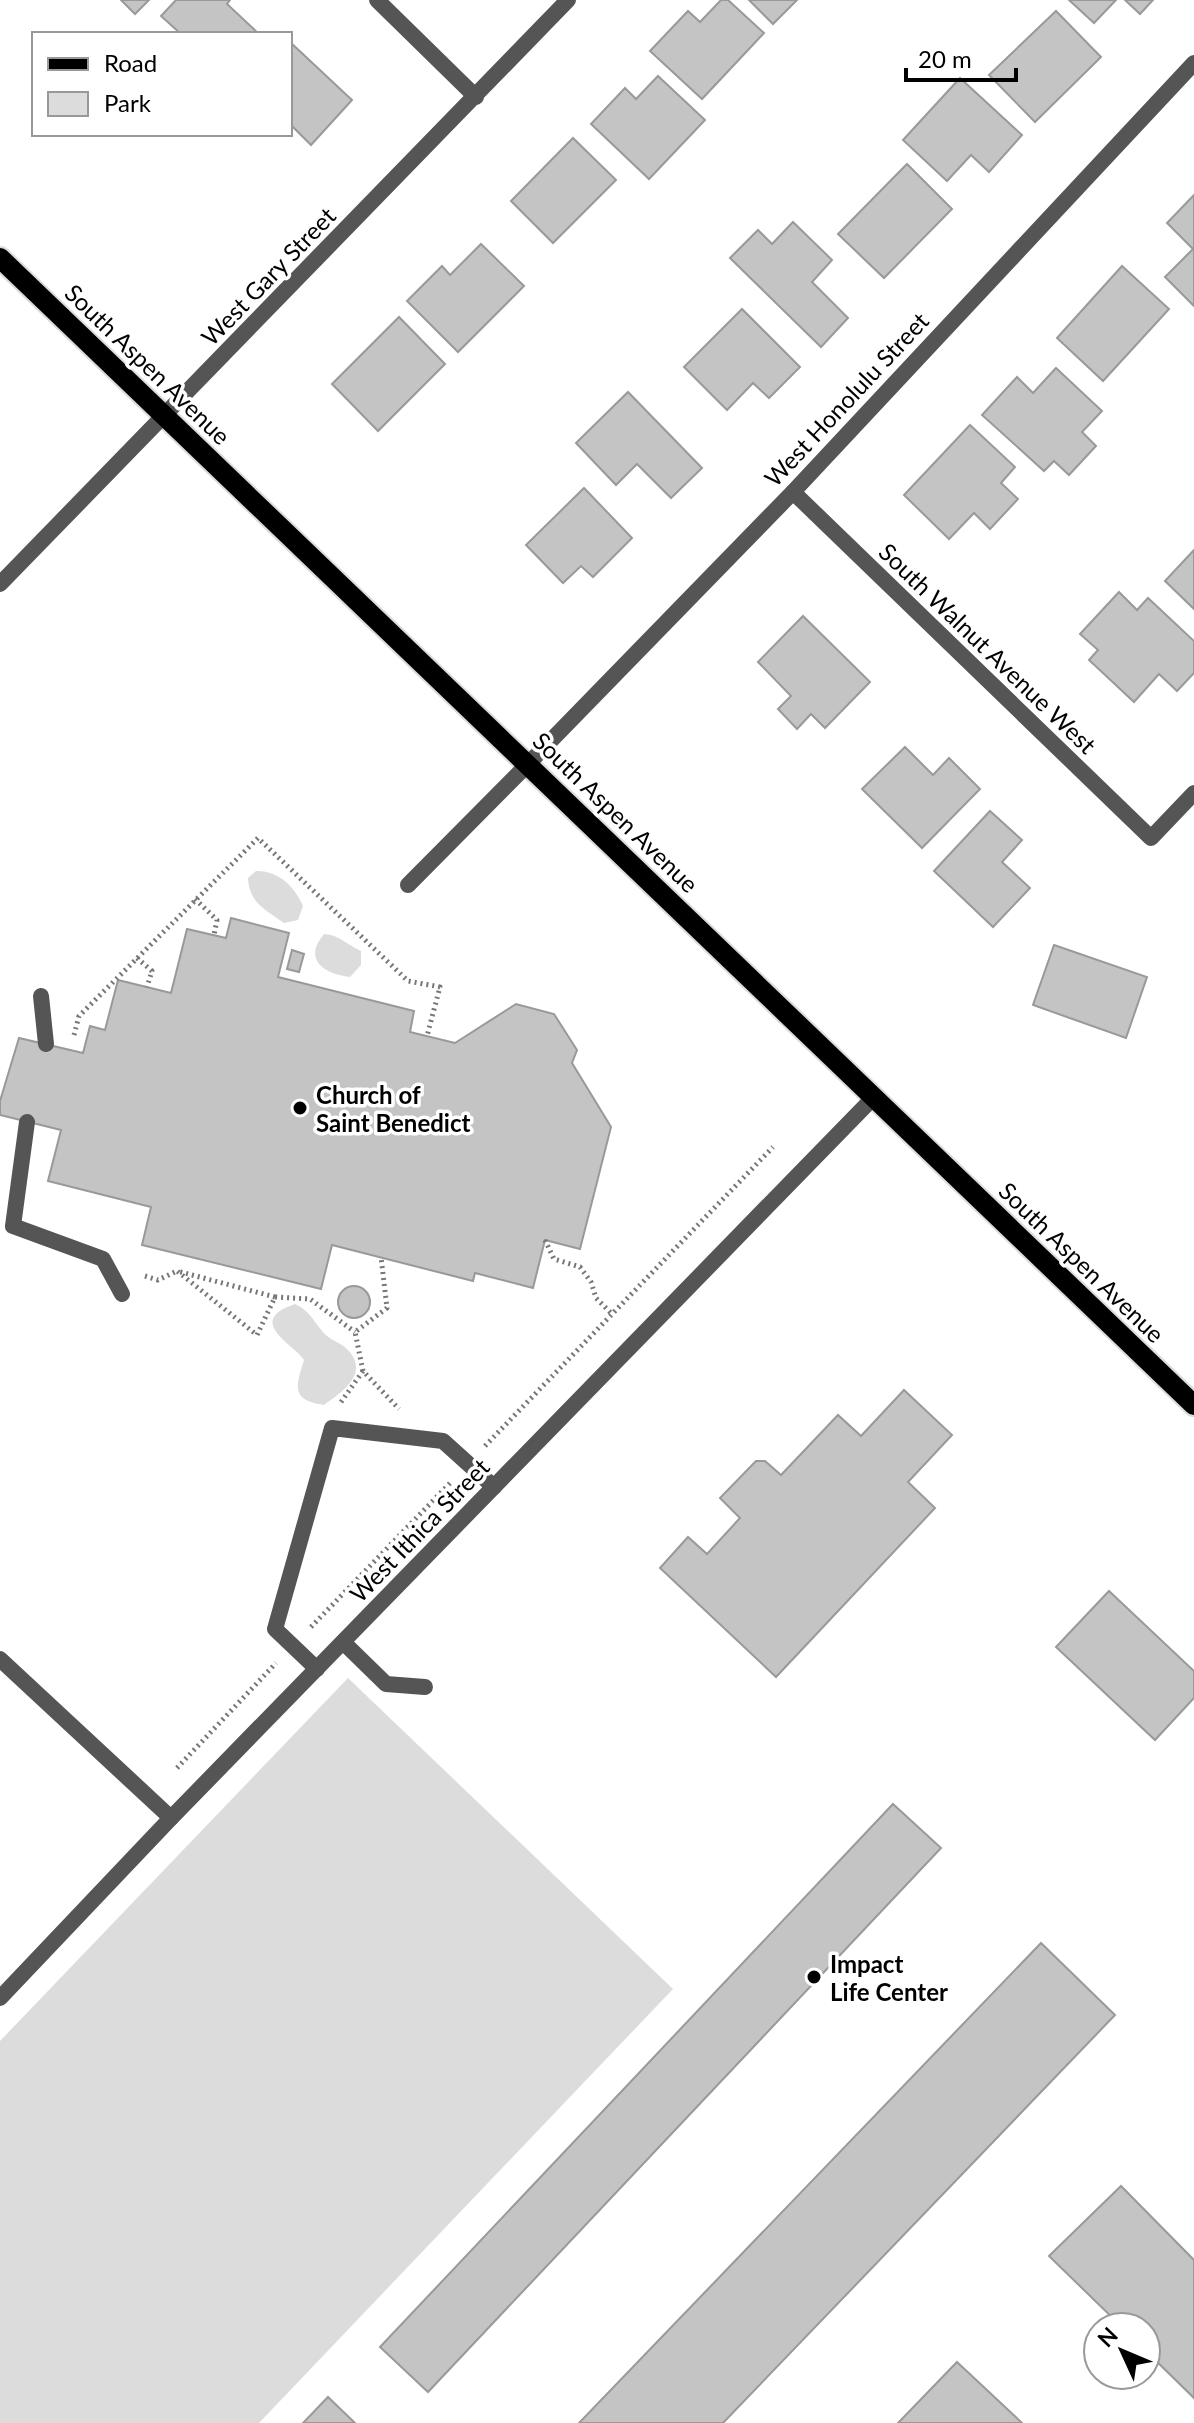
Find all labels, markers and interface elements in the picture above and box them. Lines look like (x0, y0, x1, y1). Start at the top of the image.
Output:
legend (32, 32, 292, 136)
scale bar (906, 32, 1016, 82)
text: 20 m (918, 44, 972, 73)
text: Road (104, 48, 157, 77)
text: Park (104, 88, 152, 117)
street label: West Gary Street (195, 201, 341, 351)
street label: South Aspen Avenue (59, 278, 237, 450)
street label: West Honolulu Street (758, 306, 934, 492)
street label: South Walnut Avenue West (874, 537, 1103, 759)
street label: South Aspen Avenue (527, 726, 705, 898)
place label: Church of Saint Benedict (316, 1080, 471, 1137)
marker: Church of Saint Benedict (291, 1099, 309, 1117)
street label: South Aspen Avenue (993, 1176, 1171, 1348)
street label: West Ithica Street (343, 1452, 495, 1608)
place label: Impact Life Center (830, 1949, 948, 2006)
marker: Impact Life Center (805, 1968, 823, 1986)
north arrow (1082, 2311, 1162, 2391)
text: N (1092, 2321, 1123, 2352)

